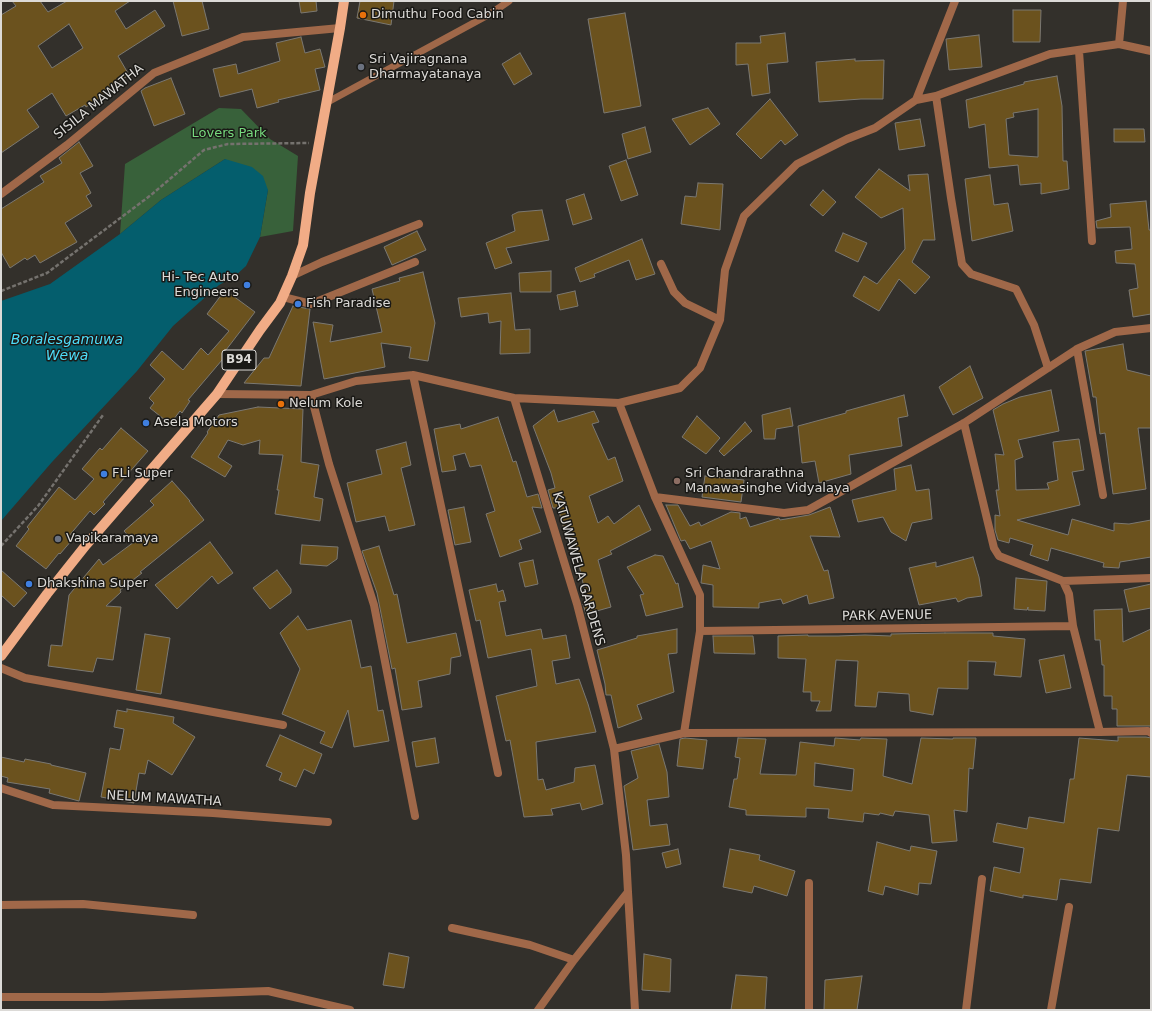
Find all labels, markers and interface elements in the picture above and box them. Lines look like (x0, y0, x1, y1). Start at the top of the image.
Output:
place label: Dimuthu Food Cabin (371, 7, 504, 23)
marker: Dimuthu Food Cabin (358, 10, 368, 20)
place label: Sri Vajiragnana Dharmayatanaya (369, 52, 482, 83)
street label: SISILA MAWATHA (51, 61, 147, 143)
marker: Sri Vajiragnana Dharmayatanaya (356, 62, 366, 72)
park label: Lovers Park (191, 126, 267, 142)
place label: Hi- Tec Auto Engineers (162, 270, 239, 301)
marker: Hi- Tec Auto Engineers (242, 280, 252, 290)
place label: Fish Paradise (306, 296, 390, 312)
marker: Fish Paradise (293, 299, 303, 309)
water label: Boralesgamuwa Wewa (11, 332, 123, 364)
road number: B94 (222, 350, 256, 370)
place label: Nelum Kole (289, 396, 363, 412)
marker: Nelum Kole (276, 399, 286, 409)
place label: Asela Motors (154, 415, 238, 431)
marker: Asela Motors (141, 418, 151, 428)
place label: FLi Super (112, 466, 173, 482)
place label: Sri Chandrarathna Manawasinghe Vidyalaya (685, 466, 850, 497)
marker: FLi Super (99, 469, 109, 479)
marker: Sri Chandrarathna Manawasinghe Vidyalaya (672, 476, 682, 486)
street label: KATUWAWELA GARDENS (548, 490, 608, 648)
place label: Vapikaramaya (66, 531, 159, 547)
marker: Vapikaramaya (53, 534, 63, 544)
place label: Dhakshina Super (37, 576, 148, 592)
marker: Dhakshina Super (24, 579, 34, 589)
street label: PARK AVENUE (842, 607, 932, 625)
street label: NELUM MAWATHA (106, 788, 222, 810)

